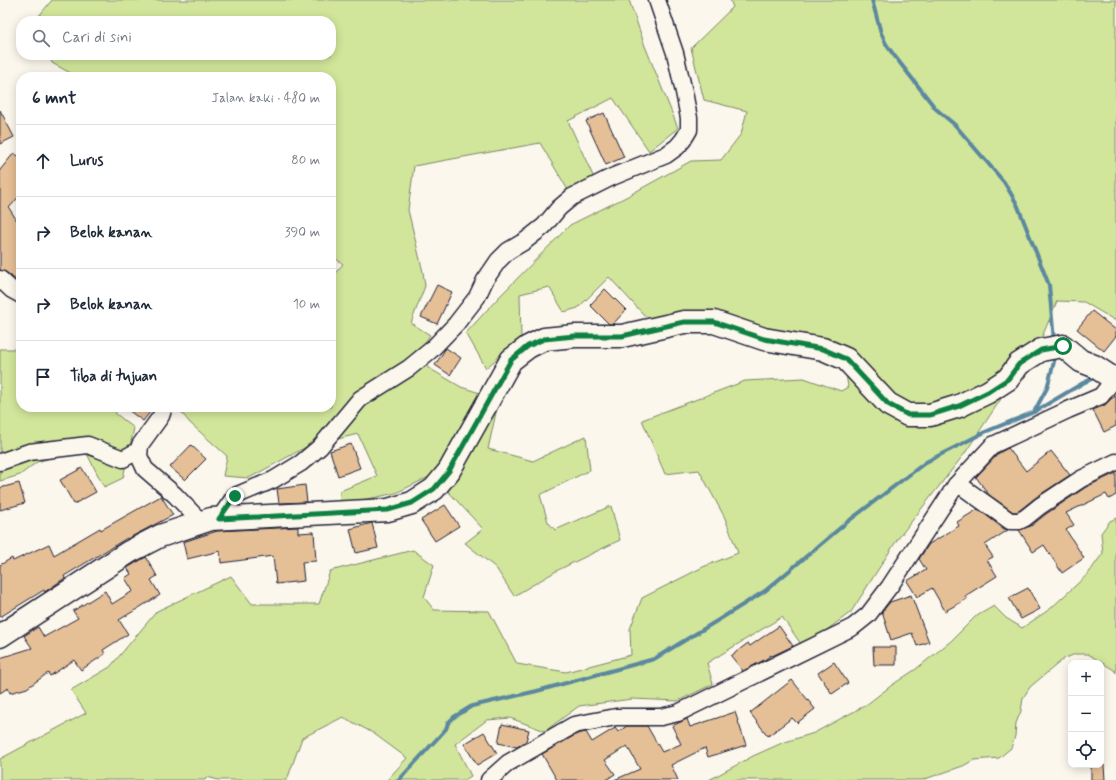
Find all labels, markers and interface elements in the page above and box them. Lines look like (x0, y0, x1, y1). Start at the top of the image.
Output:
search box (16, 16, 336, 60)
icon: search (30, 27, 52, 49)
text: Cari di sini (62, 28, 132, 48)
text: 6 mnt (32, 87, 76, 109)
text: Jalan kaki · 480 m (212, 90, 320, 107)
icon: ahead (32, 150, 54, 172)
text: Lurus (70, 151, 103, 171)
text: 80 m (291, 152, 320, 169)
icon: right (32, 222, 54, 244)
text: Belok kanan (70, 223, 153, 243)
text: 390 m (285, 224, 320, 241)
icon: right (32, 294, 54, 316)
text: Belok kanan (70, 295, 153, 315)
text: 10 m (293, 296, 320, 313)
route start (1054, 337, 1072, 355)
icon: arrive (32, 366, 54, 388)
text: Tiba di tujuan (70, 367, 157, 387)
route end (226, 487, 244, 505)
map controls (1068, 660, 1104, 768)
button: + (1068, 660, 1104, 696)
button: − (1068, 696, 1104, 732)
button: locate (1068, 732, 1104, 768)

